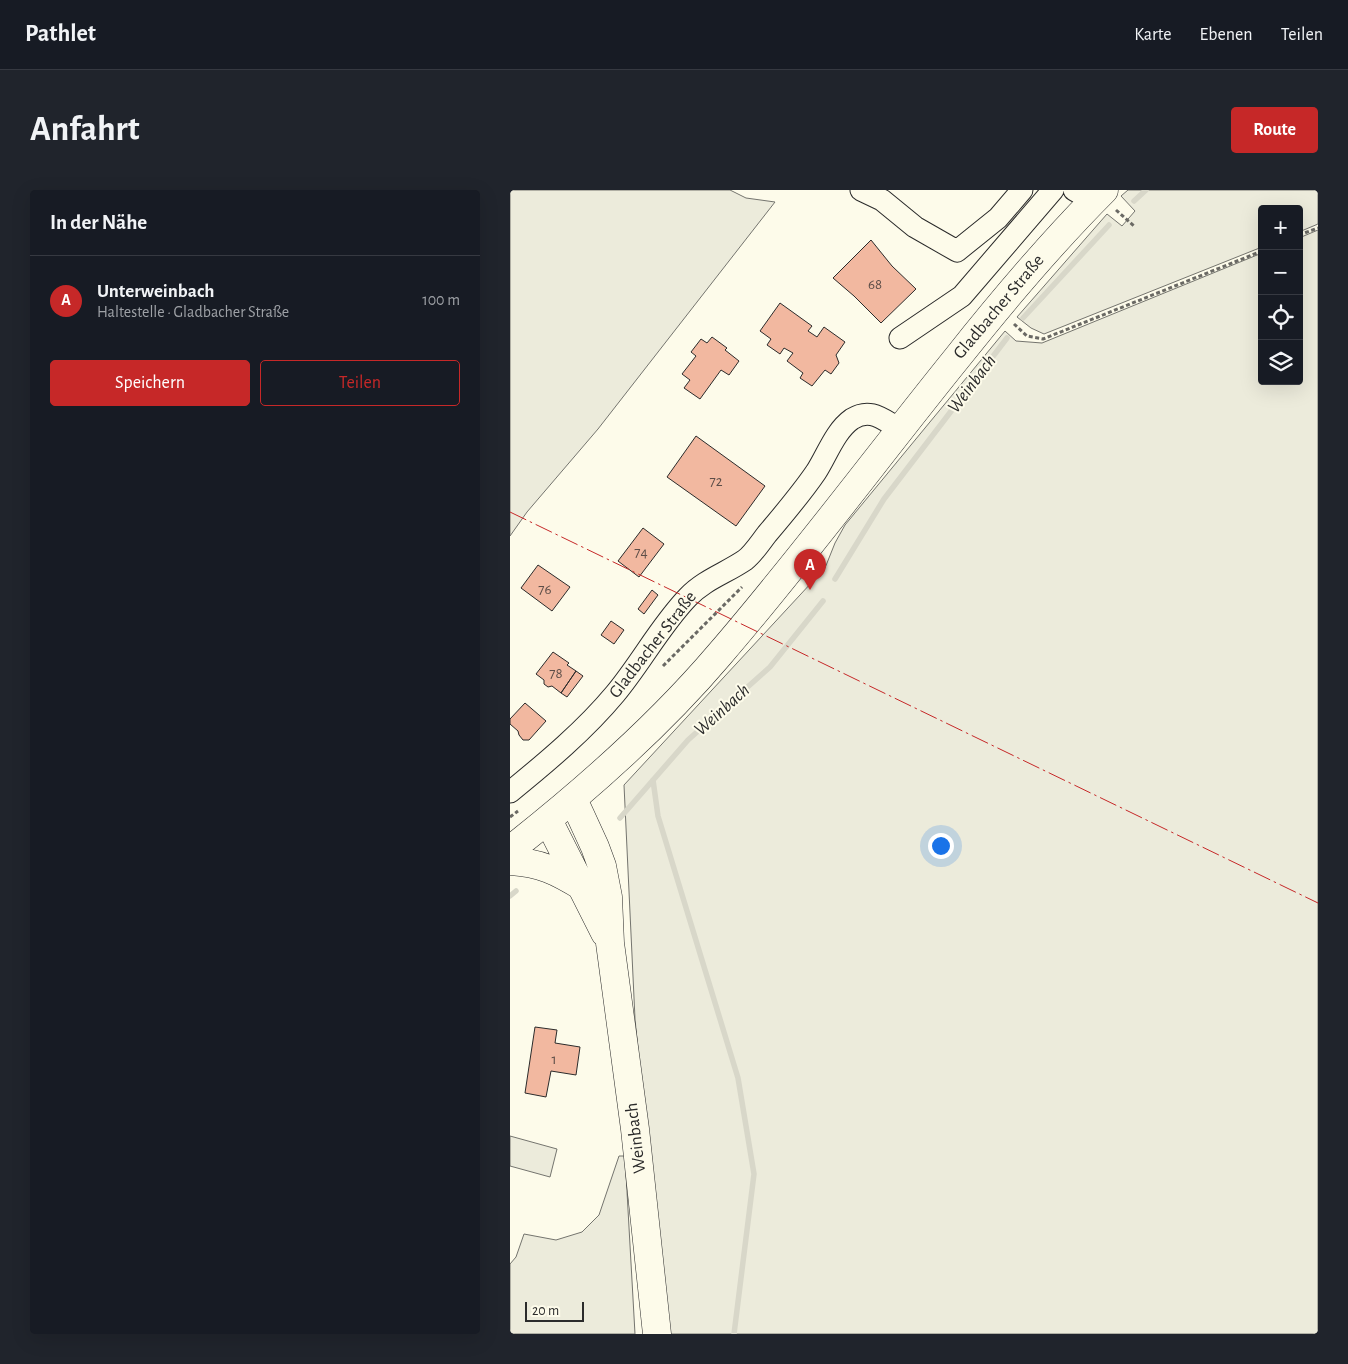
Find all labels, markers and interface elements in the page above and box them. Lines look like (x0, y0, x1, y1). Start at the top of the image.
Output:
text: Pathlet (25, 22, 96, 46)
text: Karte (1134, 26, 1172, 44)
text: Ebenen (1200, 26, 1253, 44)
text: Teilen (1281, 26, 1323, 44)
button: Route (1231, 107, 1318, 153)
text: Anfahrt (30, 112, 140, 147)
map controls (1258, 205, 1303, 385)
button: + (1258, 205, 1303, 250)
text: In der Nähe (50, 212, 147, 233)
button: − (1258, 250, 1303, 295)
street label: Gladbacher Straße (950, 251, 1048, 363)
house number: 68 (868, 277, 882, 292)
text: Unterweinbach (97, 282, 214, 301)
text: A (61, 292, 71, 308)
text: 100 m (422, 292, 460, 308)
button: locate (1258, 295, 1303, 340)
text: Haltestelle · Gladbacher Straße (97, 304, 289, 320)
button: layers (1258, 340, 1303, 385)
water label: Weinbach (944, 351, 1000, 417)
button: Speichern (50, 360, 250, 406)
button: Teilen (260, 360, 460, 406)
house number: 72 (709, 474, 723, 489)
house number: 74 (634, 545, 648, 560)
pin: A (794, 549, 826, 590)
house number: 76 (538, 582, 552, 597)
street label: Gladbacher Straße (606, 588, 700, 702)
house number: 78 (549, 666, 563, 681)
water label: Weinbach (691, 680, 753, 740)
your location (928, 833, 954, 859)
house number: 1 (551, 1052, 557, 1067)
street label: Weinbach (623, 1102, 649, 1174)
scale bar (525, 1299, 584, 1322)
text: 20 m (532, 1304, 559, 1318)

